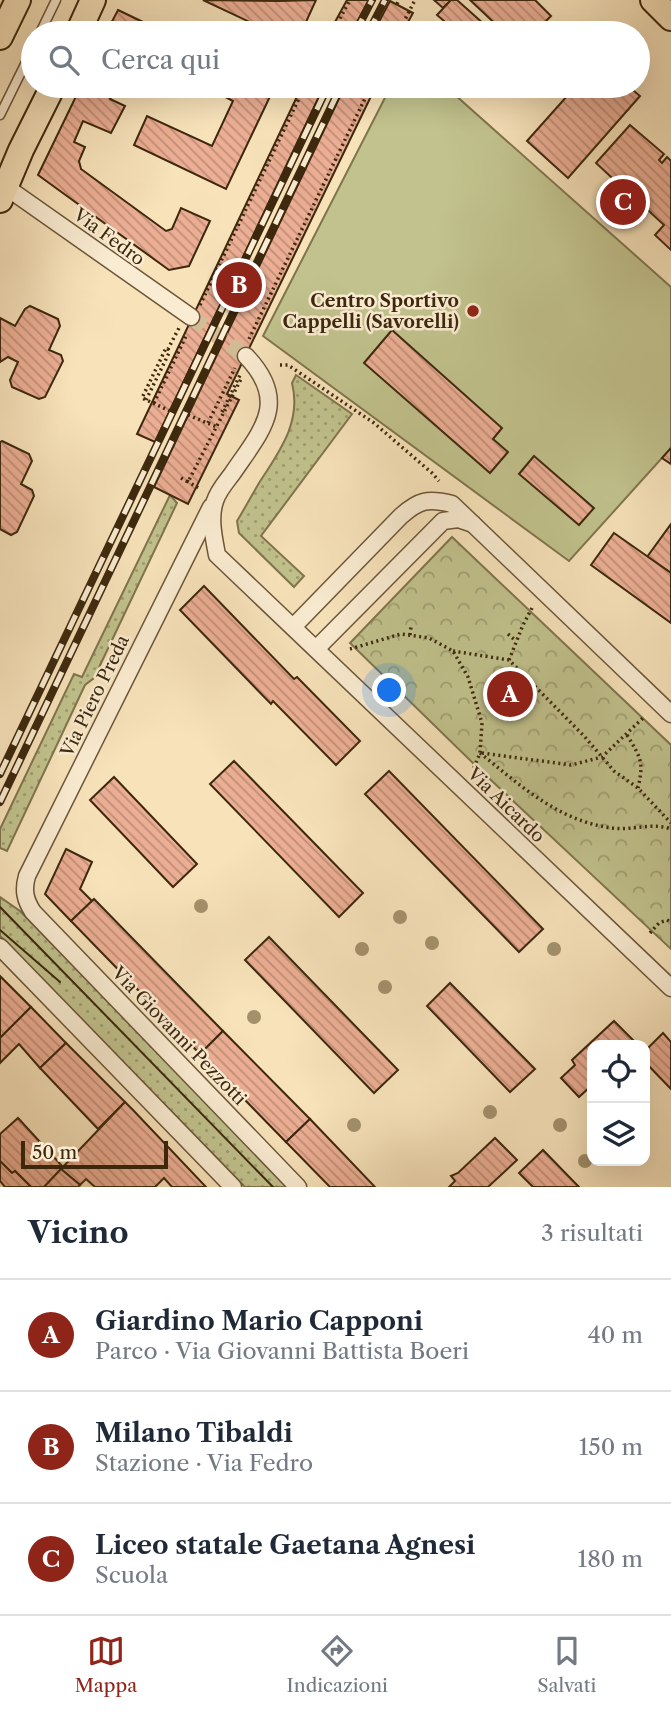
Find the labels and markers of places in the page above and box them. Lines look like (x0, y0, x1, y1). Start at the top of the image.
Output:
pin: C (600, 176, 646, 228)
pin: B (216, 259, 262, 311)
place label: Centro Sportivo Cappelli (Savorelli) (283, 290, 459, 333)
marker: Centro Sportivo Cappelli (Savorelli) (465, 303, 481, 319)
pin: A (487, 668, 533, 720)

